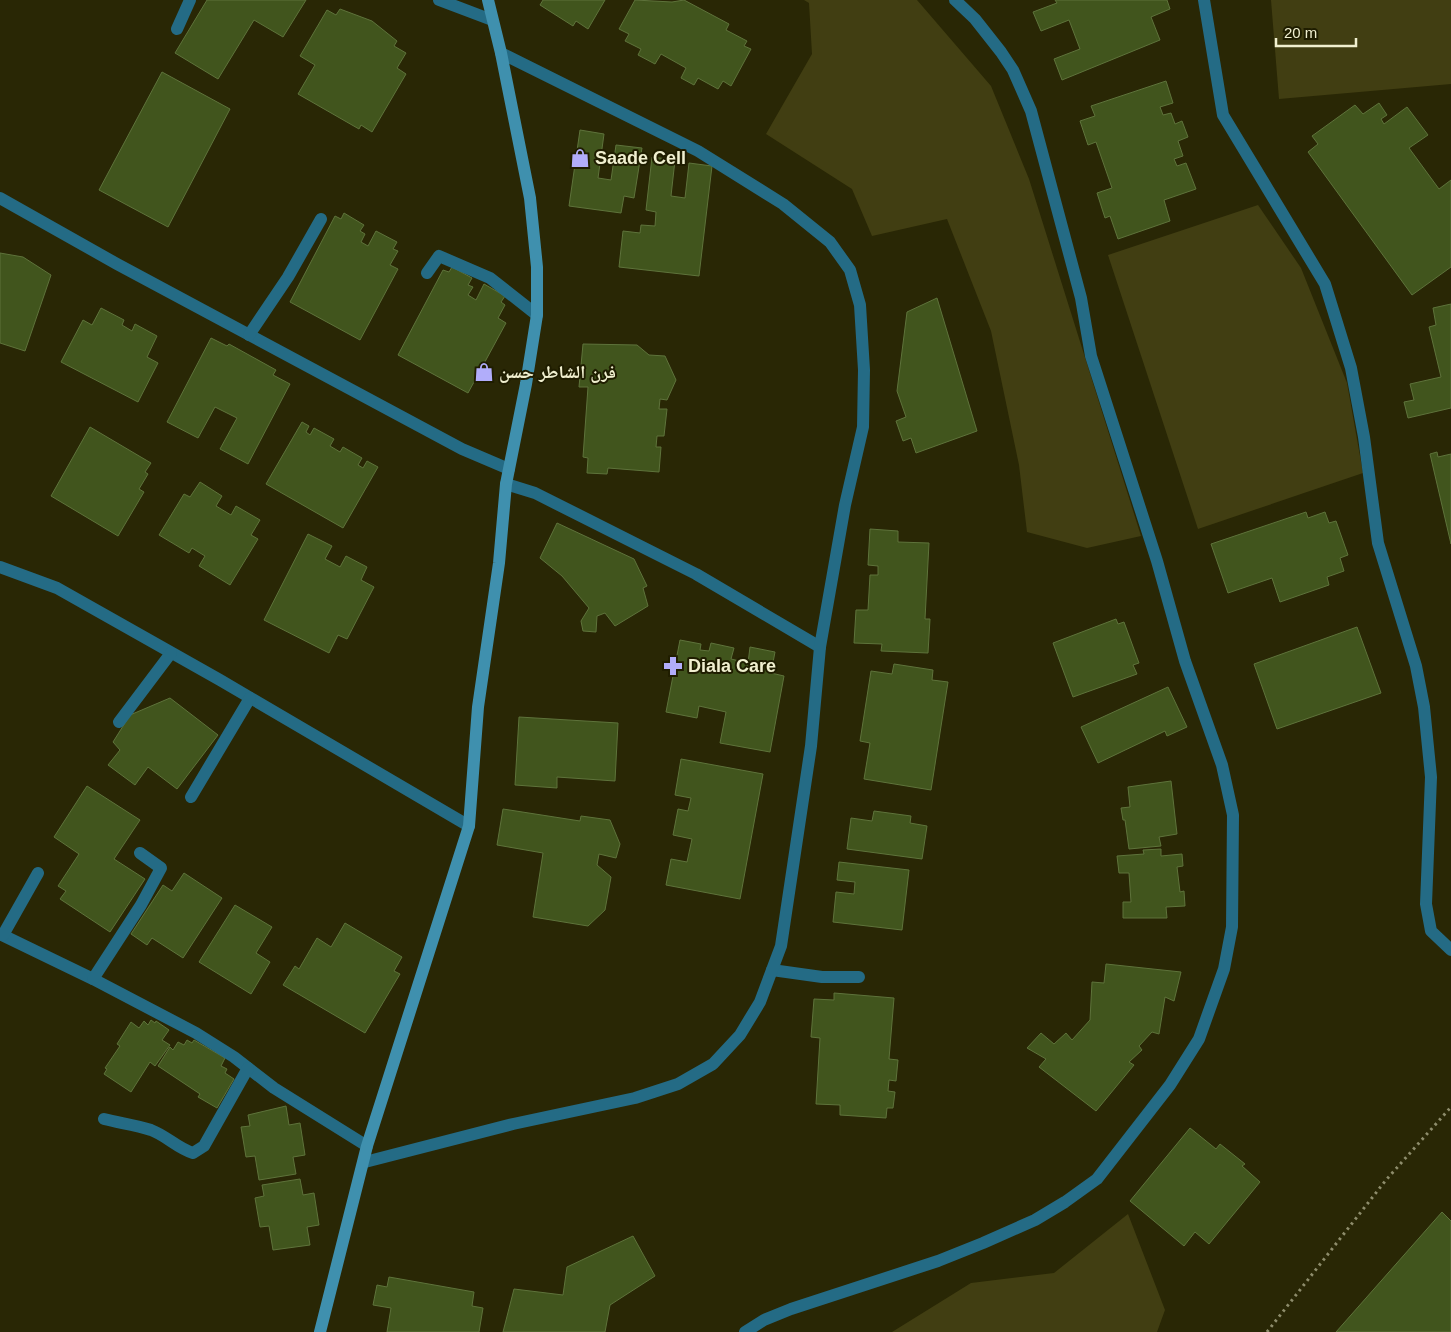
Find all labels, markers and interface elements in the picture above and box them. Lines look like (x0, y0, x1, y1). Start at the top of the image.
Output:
scale bar (1276, 15, 1356, 47)
text: 20 m (1284, 24, 1317, 41)
shop icon: Saade Cell (569, 147, 591, 169)
place label: Saade Cell (595, 148, 686, 168)
shop icon: فرن الشاطر حسن (473, 361, 495, 383)
place label: فرن الشاطر حسن (499, 362, 616, 383)
pharmacy icon: Diala Care (662, 655, 684, 677)
place label: Diala Care (688, 656, 776, 676)

